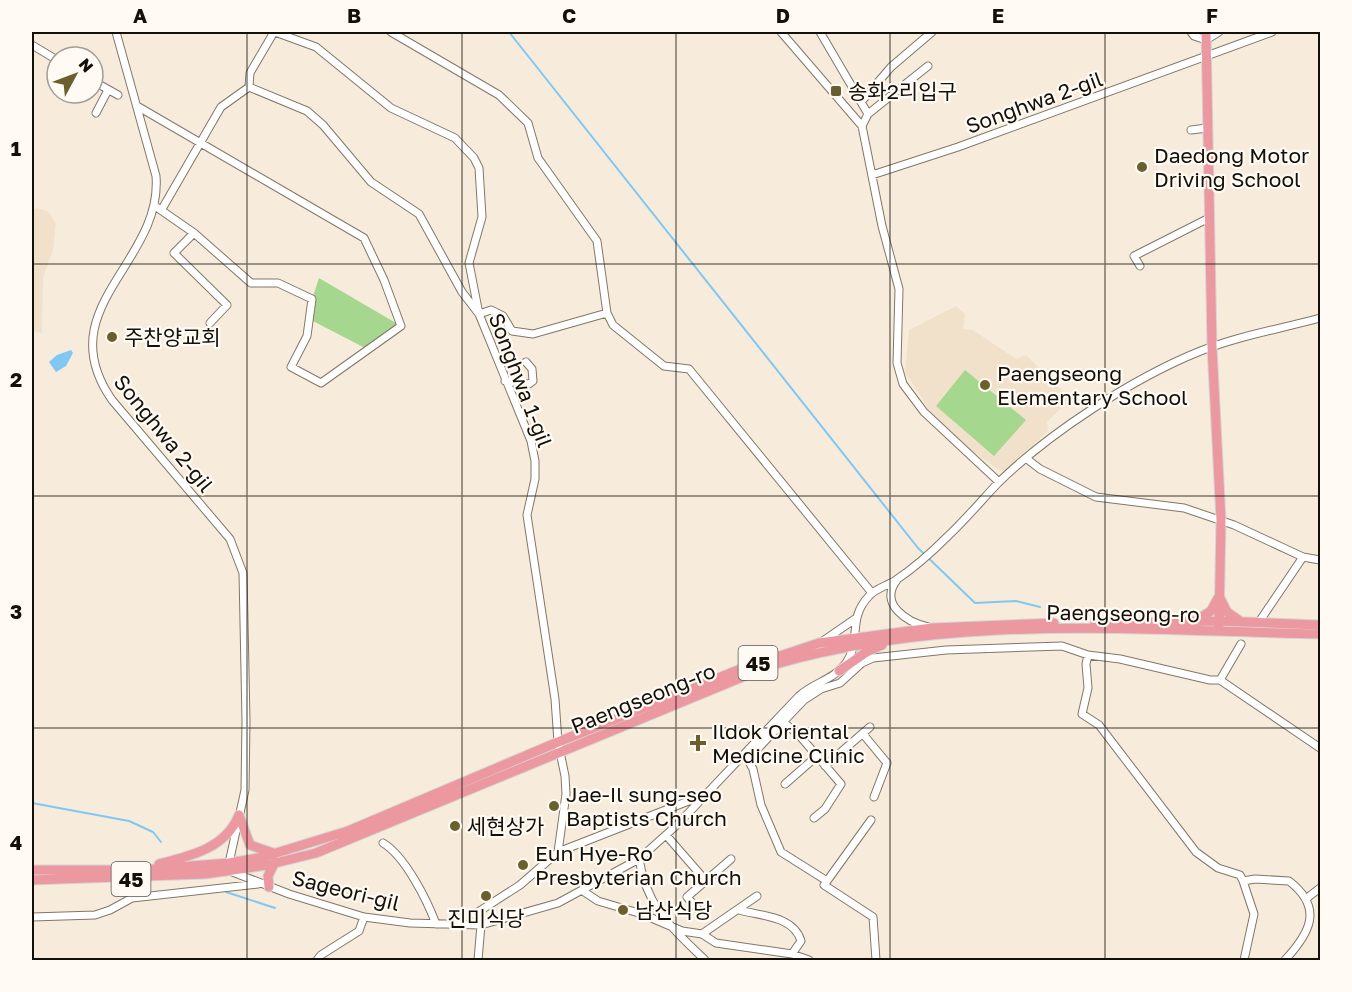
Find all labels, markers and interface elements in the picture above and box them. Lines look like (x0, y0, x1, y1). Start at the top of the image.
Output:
text: A (133, 3, 147, 27)
text: B (347, 3, 361, 27)
text: C (562, 3, 576, 27)
text: D (776, 3, 790, 27)
text: E (992, 3, 1004, 27)
text: F (1206, 3, 1218, 27)
north arrow (45, 45, 105, 105)
text: N (75, 54, 98, 76)
street label: Songhwa 2-gil (962, 65, 1106, 139)
place label: 송화2리입구 (848, 78, 957, 104)
marker: 송화2리입구 (829, 84, 843, 98)
text: 1 (11, 136, 21, 160)
place label: Daedong Motor Driving School (1154, 142, 1309, 192)
marker: Daedong Motor Driving School (1135, 160, 1149, 174)
street label: Songhwa 1-gil (483, 309, 559, 451)
place label: 주찬양교회 (124, 324, 221, 350)
marker: 주찬양교회 (105, 330, 119, 344)
place label: Paengseong Elementary School (997, 360, 1188, 410)
text: 2 (10, 367, 22, 391)
street label: Songhwa 2-gil (109, 369, 219, 497)
marker: Paengseong Elementary School (978, 378, 992, 392)
text: 3 (10, 599, 22, 623)
street label: Paengseong-ro (1046, 599, 1200, 627)
road number: 45 (738, 646, 777, 680)
street label: Paengseong-ro (567, 657, 719, 739)
place label: Ildok Oriental Medicine Clinic (712, 718, 865, 768)
marker: Ildok Oriental Medicine Clinic (689, 734, 707, 752)
place label: Jae-Il sung-seo Baptists Church (566, 781, 727, 831)
marker: Jae-Il sung-seo Baptists Church (547, 799, 561, 813)
place label: 세현상가 (467, 813, 544, 839)
marker: 세현상가 (448, 819, 462, 833)
text: 4 (10, 830, 22, 854)
place label: Eun Hye-Ro Presbyterian Church (535, 840, 742, 890)
marker: Eun Hye-Ro Presbyterian Church (516, 858, 530, 872)
road number: 45 (112, 862, 150, 896)
street label: Sageori-gil (289, 864, 403, 916)
marker: 진미식당 (479, 889, 493, 903)
place label: 남산식당 (635, 897, 712, 923)
marker: 남산식당 (616, 903, 630, 917)
place label: 진미식당 (447, 905, 525, 931)

